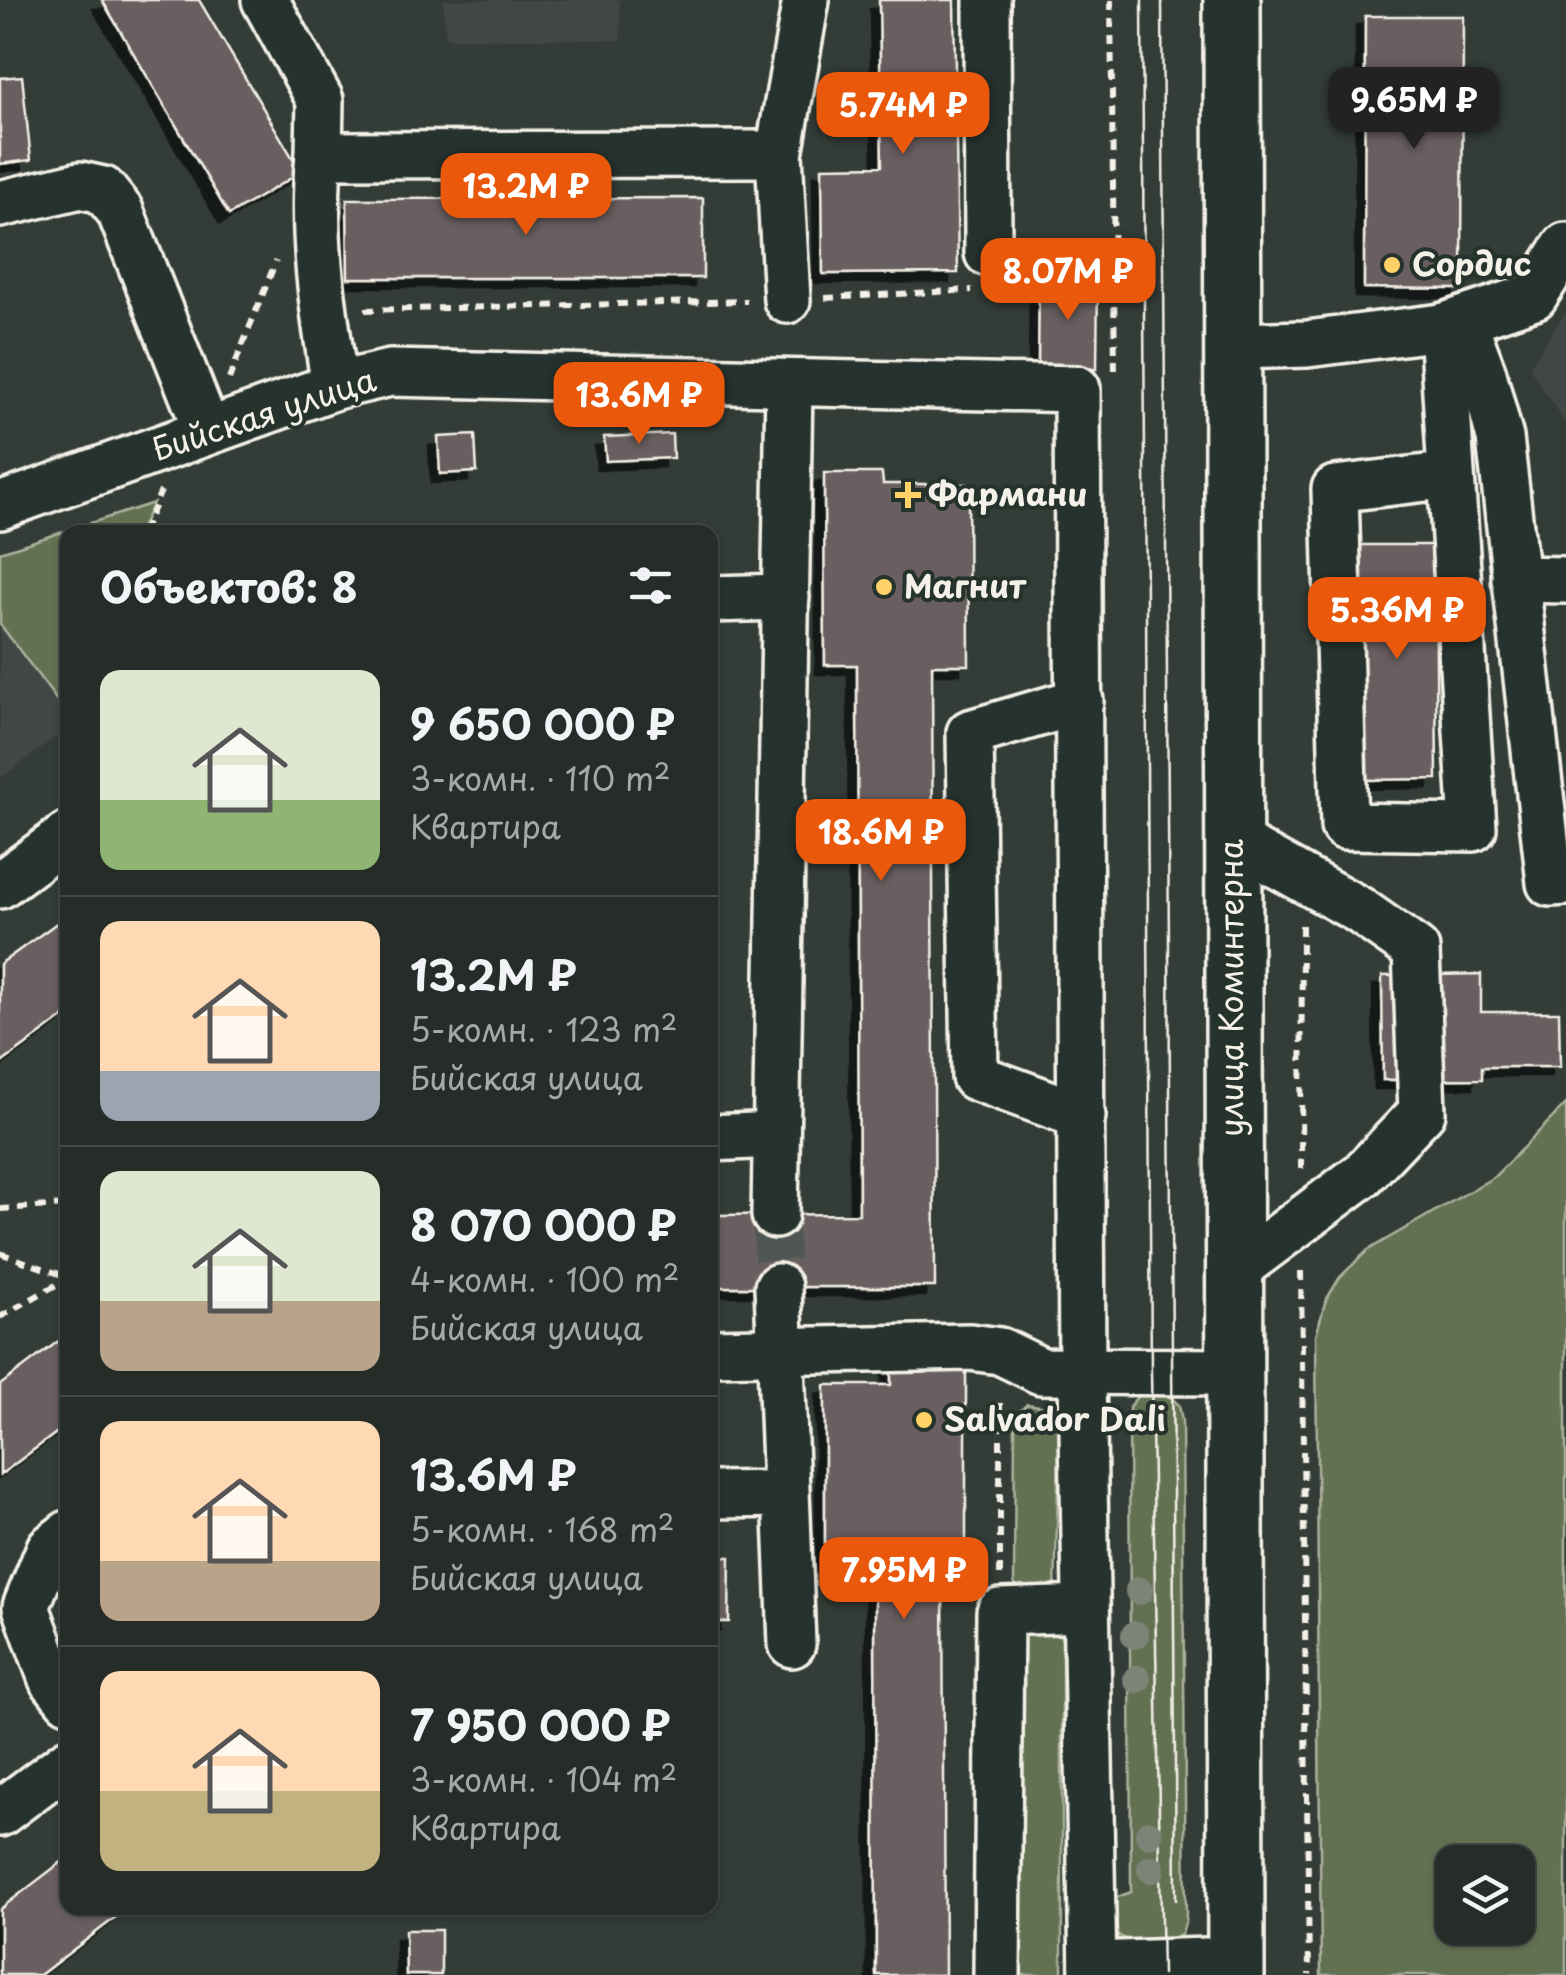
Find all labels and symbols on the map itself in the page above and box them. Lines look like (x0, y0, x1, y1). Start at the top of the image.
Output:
pin: 9.65M ₽ (1322, 67, 1506, 152)
pin: 5.74M ₽ (811, 72, 995, 157)
pin: 13.2M ₽ (434, 153, 618, 238)
pin: 8.07M ₽ (976, 238, 1160, 323)
place label: Сордис (1412, 239, 1531, 287)
marker: Сордис (1381, 254, 1403, 276)
street label: Бийская улица (145, 354, 382, 472)
pin: 13.6M ₽ (547, 362, 731, 447)
place label: Фармани (928, 469, 1088, 517)
marker: Фармани (897, 484, 919, 506)
place label: Магнит (904, 561, 1027, 609)
marker: Магнит (873, 576, 895, 598)
pin: 5.36M ₽ (1305, 577, 1489, 662)
pin: 18.6M ₽ (789, 799, 973, 884)
street label: улица Коминтерна (1206, 839, 1254, 1137)
place label: Salvador Dali (944, 1394, 1166, 1442)
marker: Salvador Dali (913, 1409, 935, 1431)
pin: 7.95M ₽ (812, 1537, 996, 1622)

